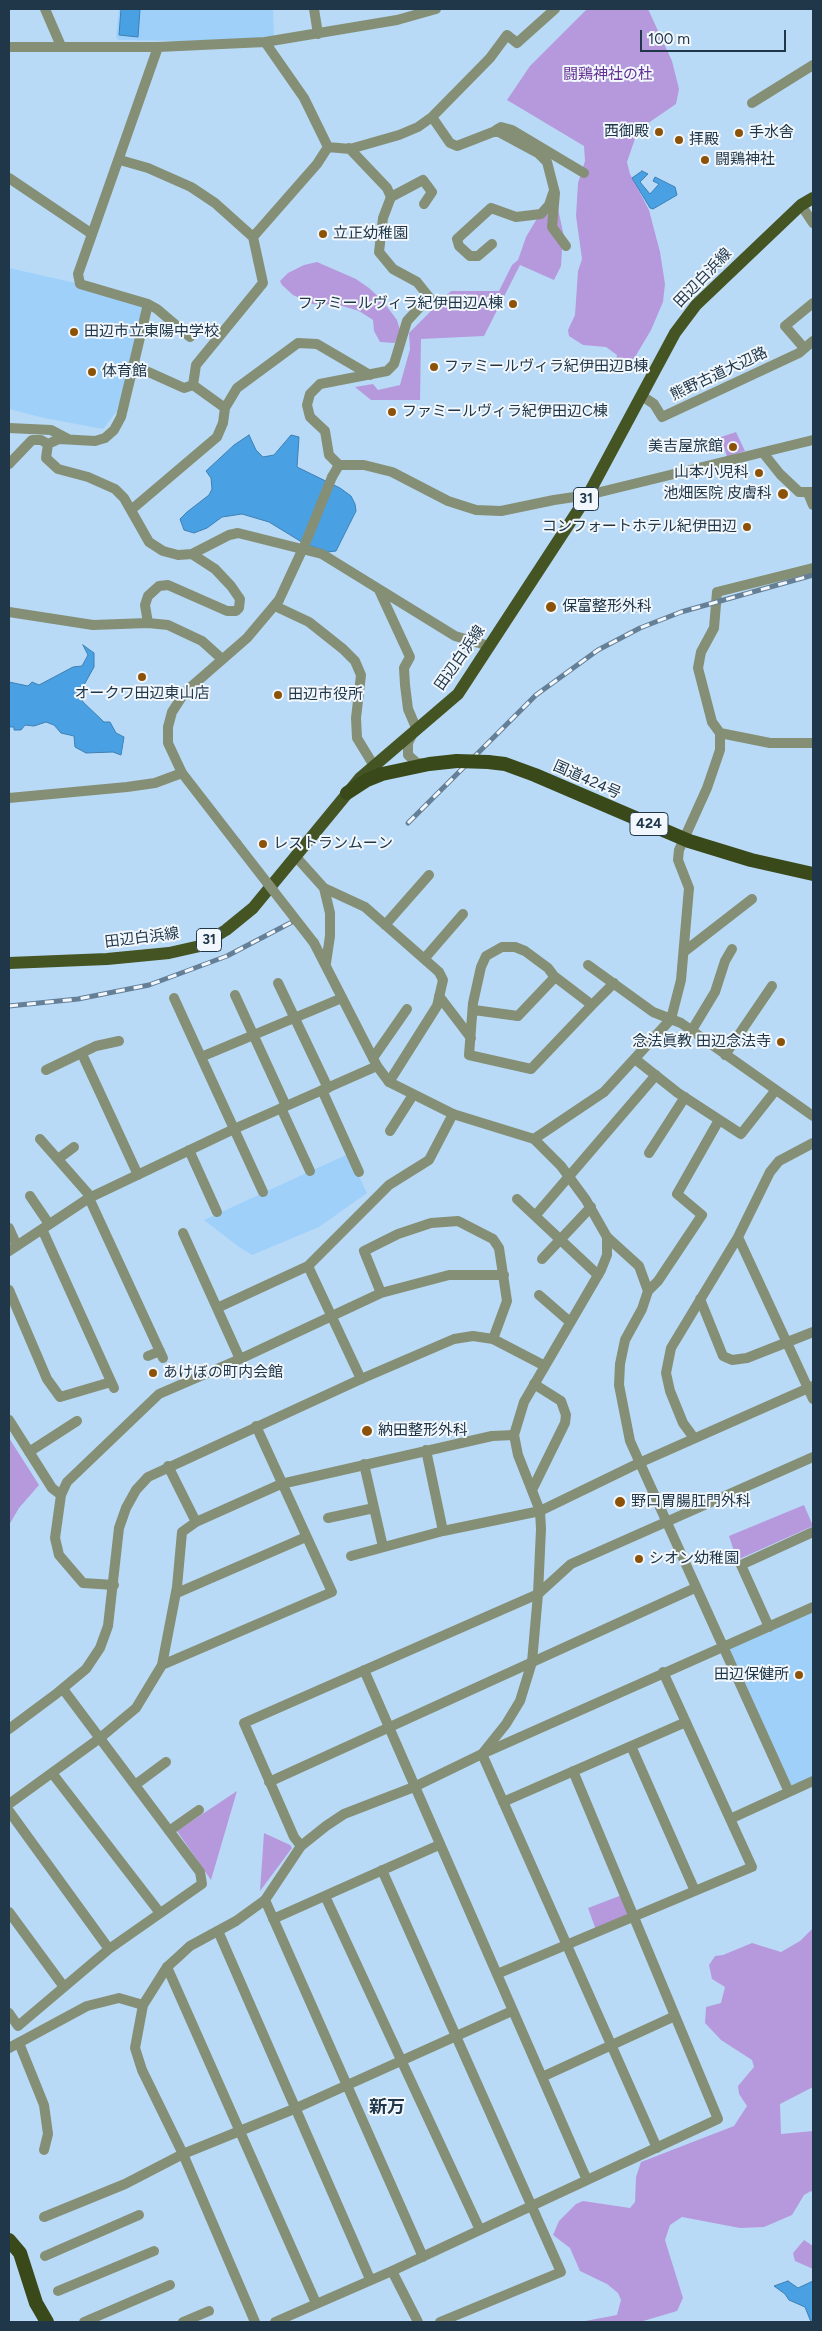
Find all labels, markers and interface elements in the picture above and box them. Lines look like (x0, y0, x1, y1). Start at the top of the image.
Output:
scale bar (642, 20, 788, 52)
text: 100 m (648, 30, 690, 48)
park label: 闘鶏神社の杜 (563, 66, 653, 84)
place label: 西御殿 (604, 123, 649, 141)
place label: 手水舎 (749, 124, 794, 142)
marker: 西御殿 (653, 126, 665, 138)
marker: 手水舎 (733, 127, 745, 139)
place label: 拝殿 (689, 131, 719, 149)
marker: 拝殿 (673, 134, 685, 146)
place label: 闘鶏神社 (715, 151, 775, 169)
marker: 闘鶏神社 (699, 154, 711, 166)
place label: 立正幼稚園 (333, 225, 408, 243)
marker: 立正幼稚園 (317, 228, 329, 240)
street label: 田辺白浜線 (670, 245, 736, 311)
place label: ファミールヴィラ紀伊田辺A棟 (298, 295, 503, 313)
marker: ファミールヴィラ紀伊田辺A棟 (507, 298, 519, 310)
place label: 田辺市立東陽中学校 (84, 323, 219, 341)
marker: 田辺市立東陽中学校 (68, 326, 80, 338)
street label: 熊野古道大辺路 (668, 344, 770, 404)
place label: ファミールヴィラ紀伊田辺B棟 (444, 358, 648, 376)
marker: ファミールヴィラ紀伊田辺B棟 (428, 361, 440, 373)
place label: 体育館 (102, 363, 147, 381)
marker: 体育館 (86, 366, 98, 378)
place label: ファミールヴィラ紀伊田辺C棟 (402, 403, 608, 421)
marker: ファミールヴィラ紀伊田辺C棟 (386, 406, 398, 418)
place label: 美吉屋旅館 (648, 438, 723, 456)
marker: 美吉屋旅館 (727, 441, 739, 453)
place label: 山本小児科 (674, 464, 749, 482)
marker: 山本小児科 (753, 467, 765, 479)
place label: 池畑医院 皮膚科 (663, 485, 772, 503)
marker: 池畑医院 皮膚科 (776, 487, 790, 501)
road number: 31 (574, 488, 598, 510)
place label: コンフォートホテル紀伊田辺 (542, 518, 737, 536)
marker: コンフォートホテル紀伊田辺 (741, 521, 753, 533)
place label: 保富整形外科 (562, 598, 652, 616)
marker: 保富整形外科 (544, 600, 558, 614)
street label: 田辺白浜線 (431, 622, 489, 694)
marker: オークワ田辺東山店 (136, 671, 148, 683)
place label: オークワ田辺東山店 (75, 685, 209, 703)
place label: 田辺市役所 (288, 686, 363, 704)
marker: 田辺市役所 (272, 689, 284, 701)
street label: 国道424号 (550, 757, 624, 803)
road number: 424 (630, 812, 668, 836)
place label: レストランムーン (273, 835, 393, 853)
marker: レストランムーン (257, 838, 269, 850)
street label: 田辺白浜線 (104, 924, 180, 952)
road number: 31 (196, 928, 222, 952)
place label: 念法眞教 田辺念法寺 (632, 1033, 771, 1051)
marker: 念法眞教 田辺念法寺 (775, 1036, 787, 1048)
place label: あけぼの町内会館 (163, 1364, 283, 1382)
marker: あけぼの町内会館 (147, 1367, 159, 1379)
place label: 納田整形外科 (378, 1422, 468, 1440)
marker: 納田整形外科 (360, 1424, 374, 1438)
place label: 野口胃腸肛門外科 (631, 1493, 751, 1511)
marker: 野口胃腸肛門外科 (613, 1495, 627, 1509)
place label: シオン幼稚園 (649, 1550, 739, 1568)
marker: シオン幼稚園 (633, 1553, 645, 1565)
place label: 田辺保健所 (714, 1666, 789, 1684)
marker: 田辺保健所 (793, 1669, 805, 1681)
district label: 新万 (369, 2097, 405, 2119)

